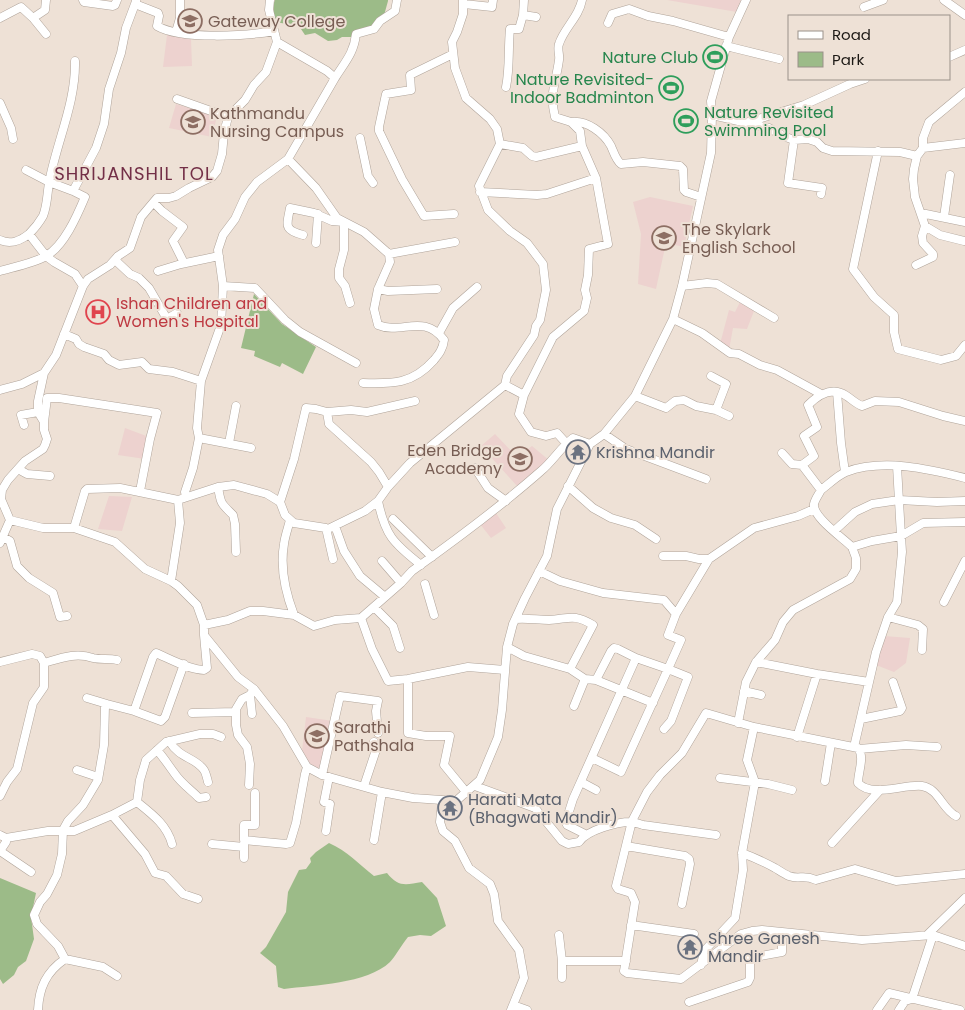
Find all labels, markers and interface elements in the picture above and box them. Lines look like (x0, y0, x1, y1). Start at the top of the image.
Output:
school or university icon: Gateway College (177, 8, 203, 34)
place label: Gateway College (208, 10, 345, 33)
legend (788, 15, 950, 80)
text: Road (832, 24, 871, 45)
sports icon: Nature Club (702, 44, 728, 70)
place label: Nature Club (602, 46, 698, 69)
text: Park (832, 49, 864, 70)
place label: Nature Revisited- Indoor Badminton (510, 68, 654, 109)
sports icon: Nature Revisited- Indoor Badminton (658, 75, 684, 101)
place label: Nature Revisited Swimming Pool (704, 101, 834, 142)
place label: Kathmandu Nursing Campus (210, 102, 344, 143)
sports icon: Nature Revisited Swimming Pool (673, 108, 699, 134)
school or university icon: Kathmandu Nursing Campus (180, 109, 206, 135)
district label: SHRIJANSHIL TOL (54, 161, 214, 186)
place label: The Skylark English School (682, 218, 796, 259)
school or university icon: The Skylark English School (651, 225, 677, 251)
place label: Ishan Children and Women's Hospital (116, 292, 267, 333)
hospital icon: Ishan Children and Women's Hospital (85, 299, 111, 325)
place label: Eden Bridge Academy (407, 439, 502, 480)
temple icon: Krishna Mandir (565, 439, 591, 465)
place label: Krishna Mandir (596, 441, 715, 464)
school or university icon: Eden Bridge Academy (507, 446, 533, 472)
place label: Sarathi Pathshala (334, 716, 414, 757)
school or university icon: Sarathi Pathshala (304, 723, 330, 749)
place label: Harati Mata (Bhagwati Mandir) (468, 788, 618, 829)
temple icon: Harati Mata (Bhagwati Mandir) (437, 795, 463, 821)
place label: Shree Ganesh Mandir (708, 927, 820, 968)
temple icon: Shree Ganesh Mandir (677, 934, 703, 960)

